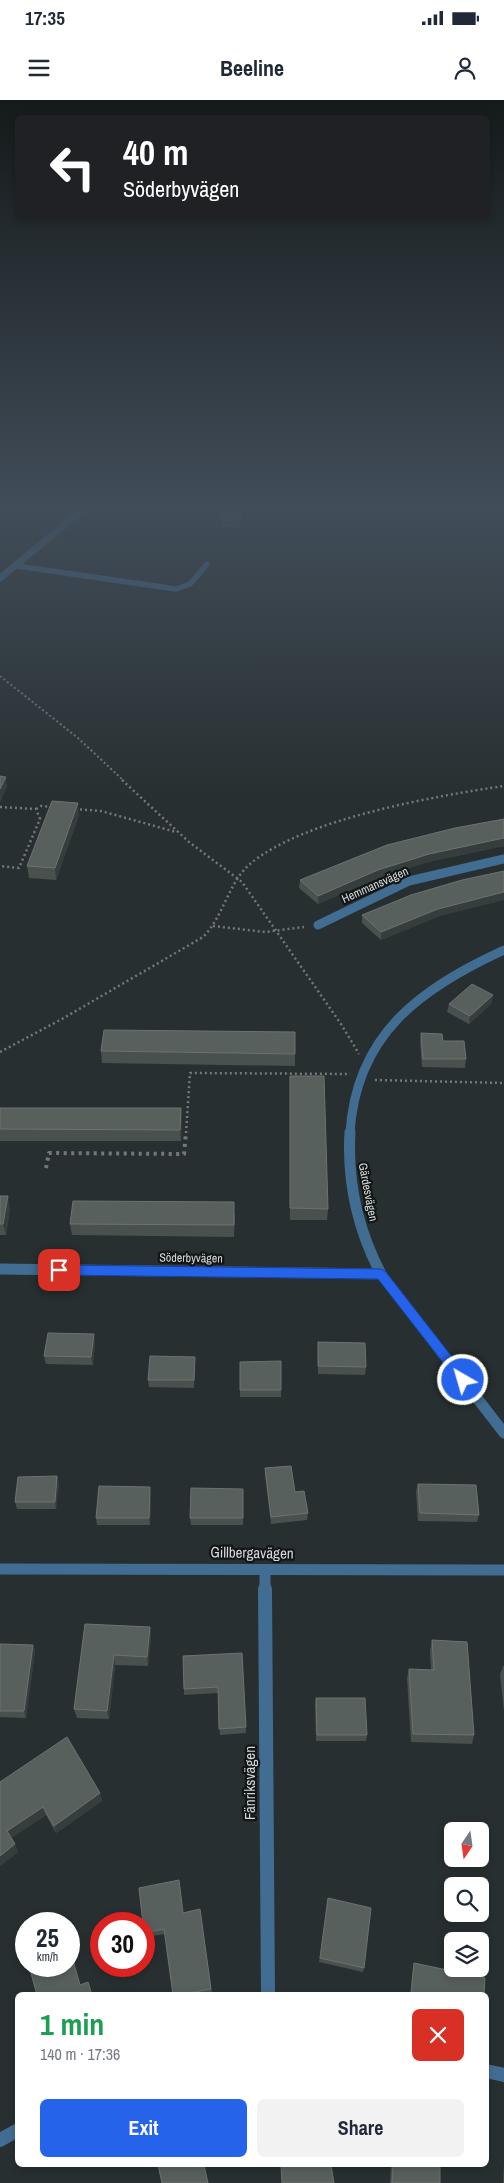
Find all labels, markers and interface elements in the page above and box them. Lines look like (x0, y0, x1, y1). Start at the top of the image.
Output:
text: 17:35 (25, 5, 65, 31)
text: Beeline (220, 53, 284, 83)
icon: menu (25, 54, 53, 82)
icon: person (451, 54, 479, 82)
text: 40 m (123, 129, 188, 176)
icon: left (40, 135, 105, 200)
text: Söderbyvägen (123, 174, 239, 204)
street label: Hemmansvägen (339, 863, 411, 907)
street label: Gärdesvägen (355, 1161, 381, 1223)
pin (38, 1249, 80, 1291)
street label: Söderbyvägen (159, 1249, 223, 1267)
icon: arrive (45, 1256, 73, 1284)
position arrow (436, 1353, 488, 1405)
street label: Gillbergavägen (210, 1541, 294, 1564)
street label: Fänriksvägen (239, 1746, 260, 1820)
north arrow (444, 1822, 489, 1868)
map controls (444, 1822, 489, 1977)
button: search (444, 1877, 489, 1922)
speed limit sign: 30 (90, 1912, 155, 1977)
text: 25 (36, 1921, 59, 1955)
button: layers (444, 1932, 489, 1977)
text: km/h (37, 1949, 58, 1965)
text: 1 min (40, 2004, 104, 2044)
button: close (412, 2009, 464, 2061)
text: 140 m · 17:36 (40, 2043, 120, 2065)
button: Exit (40, 2099, 247, 2157)
button: Share (257, 2099, 464, 2157)

